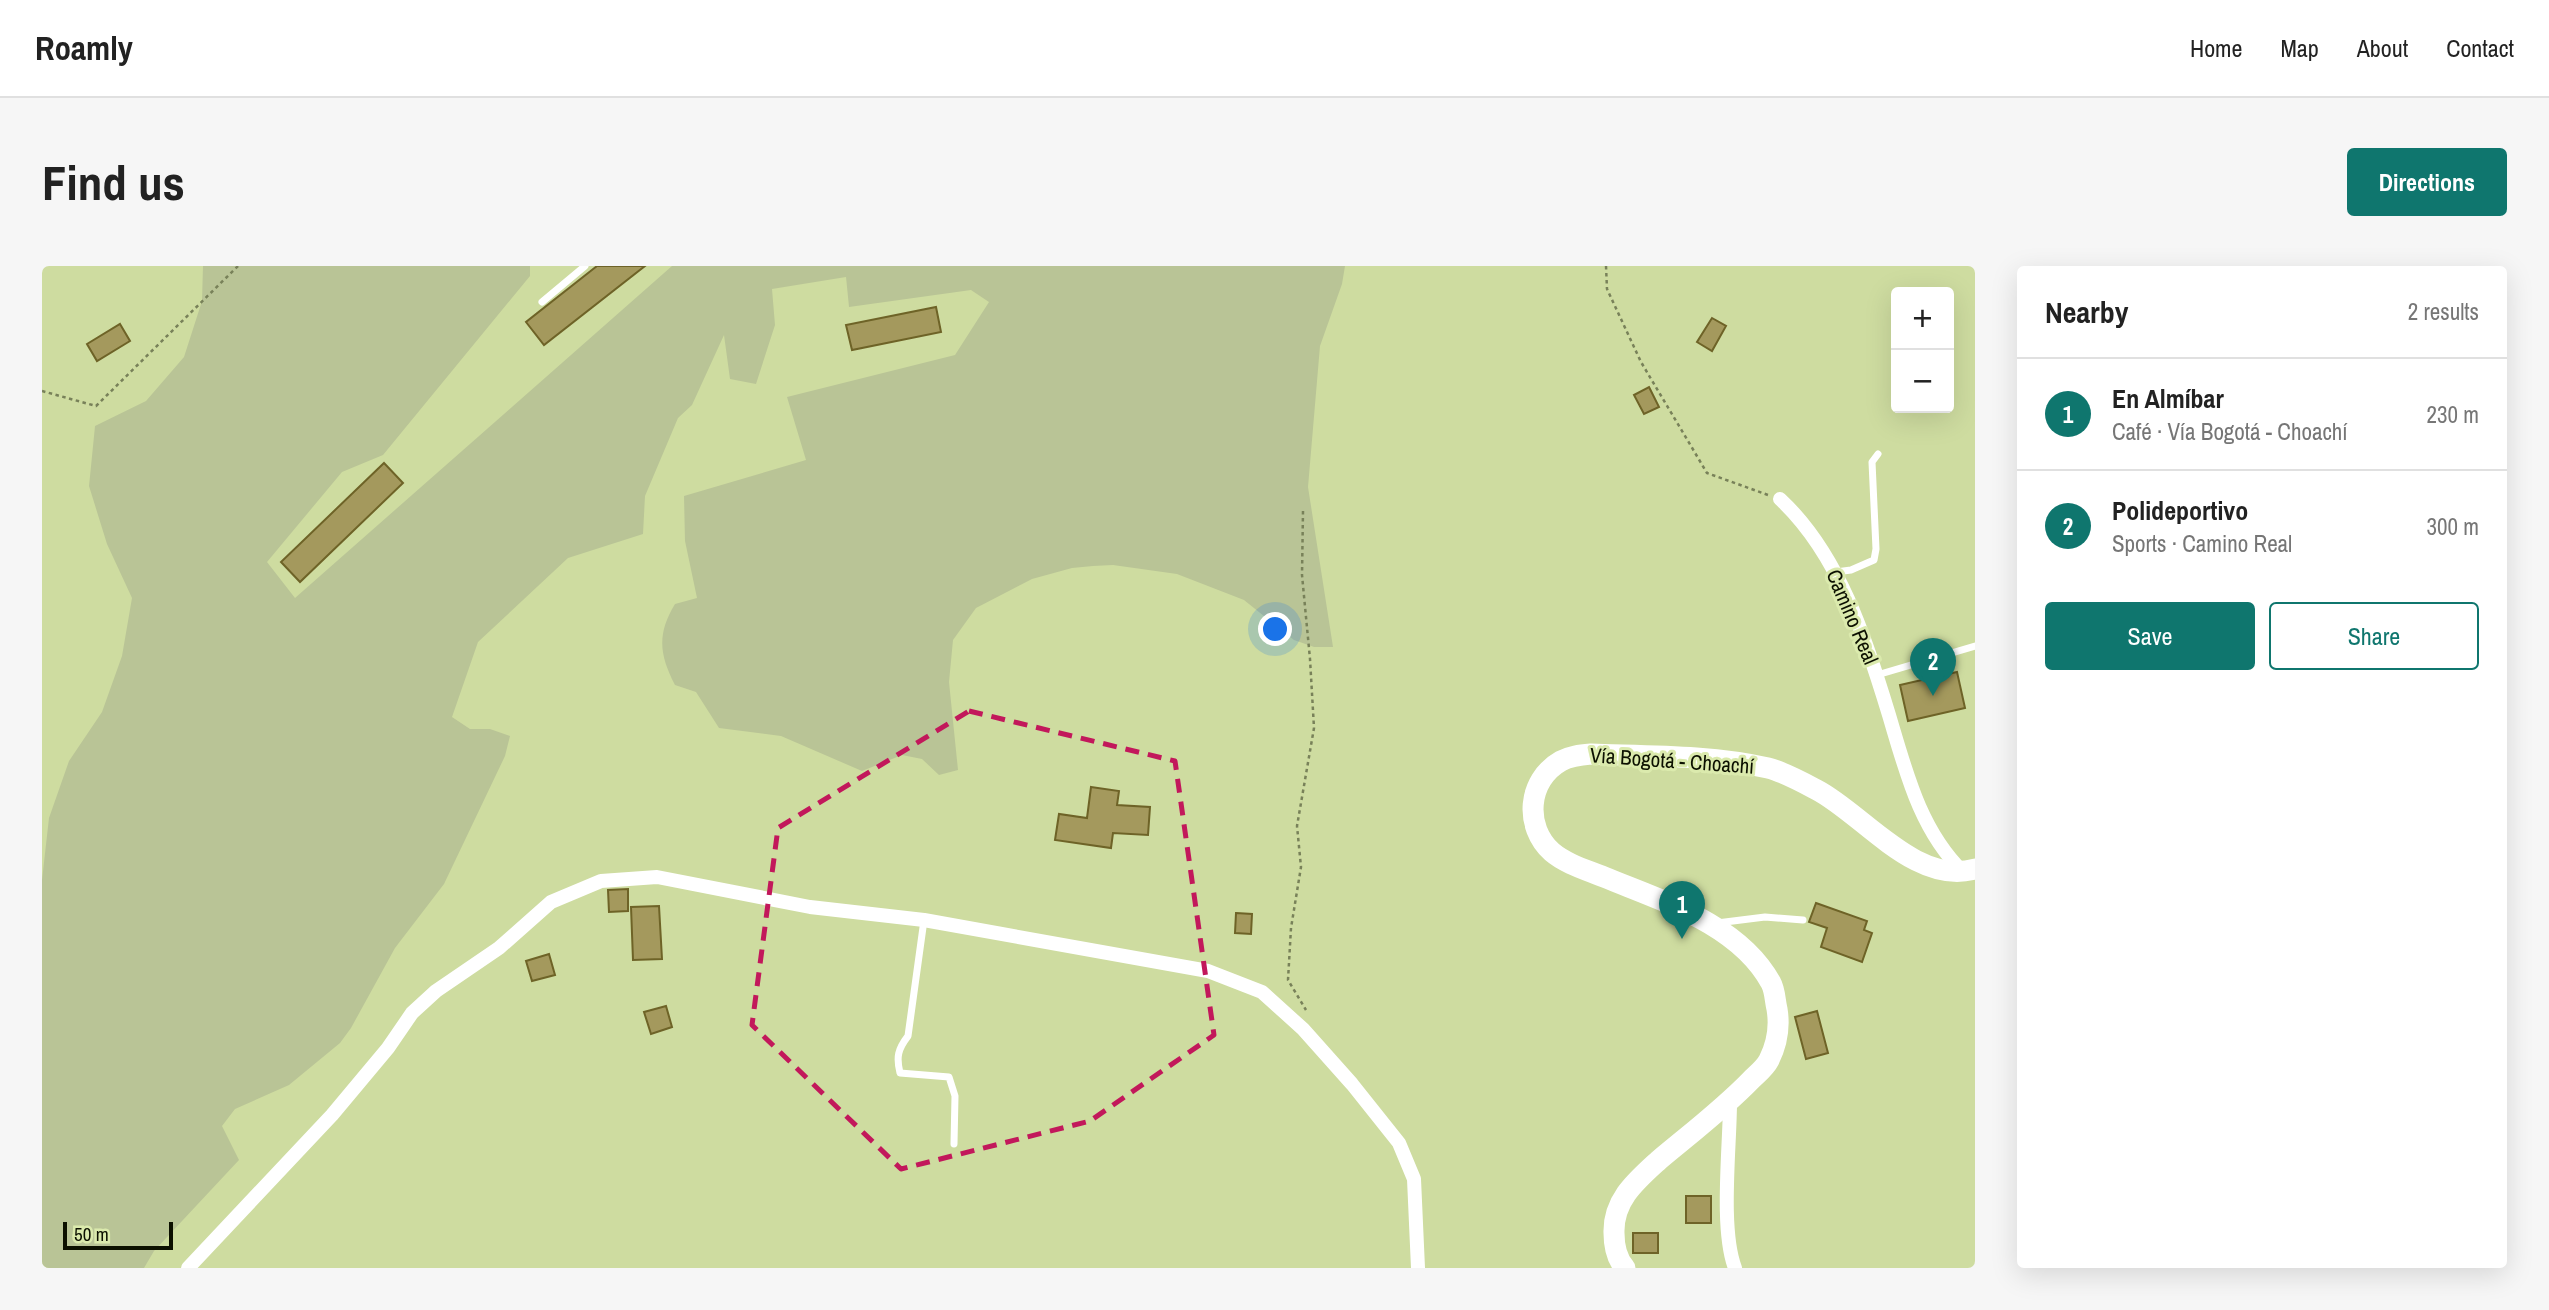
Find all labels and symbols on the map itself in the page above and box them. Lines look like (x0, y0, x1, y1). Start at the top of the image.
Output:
street label: Camino Real (1819, 565, 1885, 669)
your location (1258, 612, 1292, 646)
pin: 2 (1910, 638, 1956, 696)
street label: Vía Bogotá - Choachí (1589, 740, 1755, 781)
pin: 1 (1659, 881, 1705, 939)
scale bar (63, 1219, 173, 1251)

